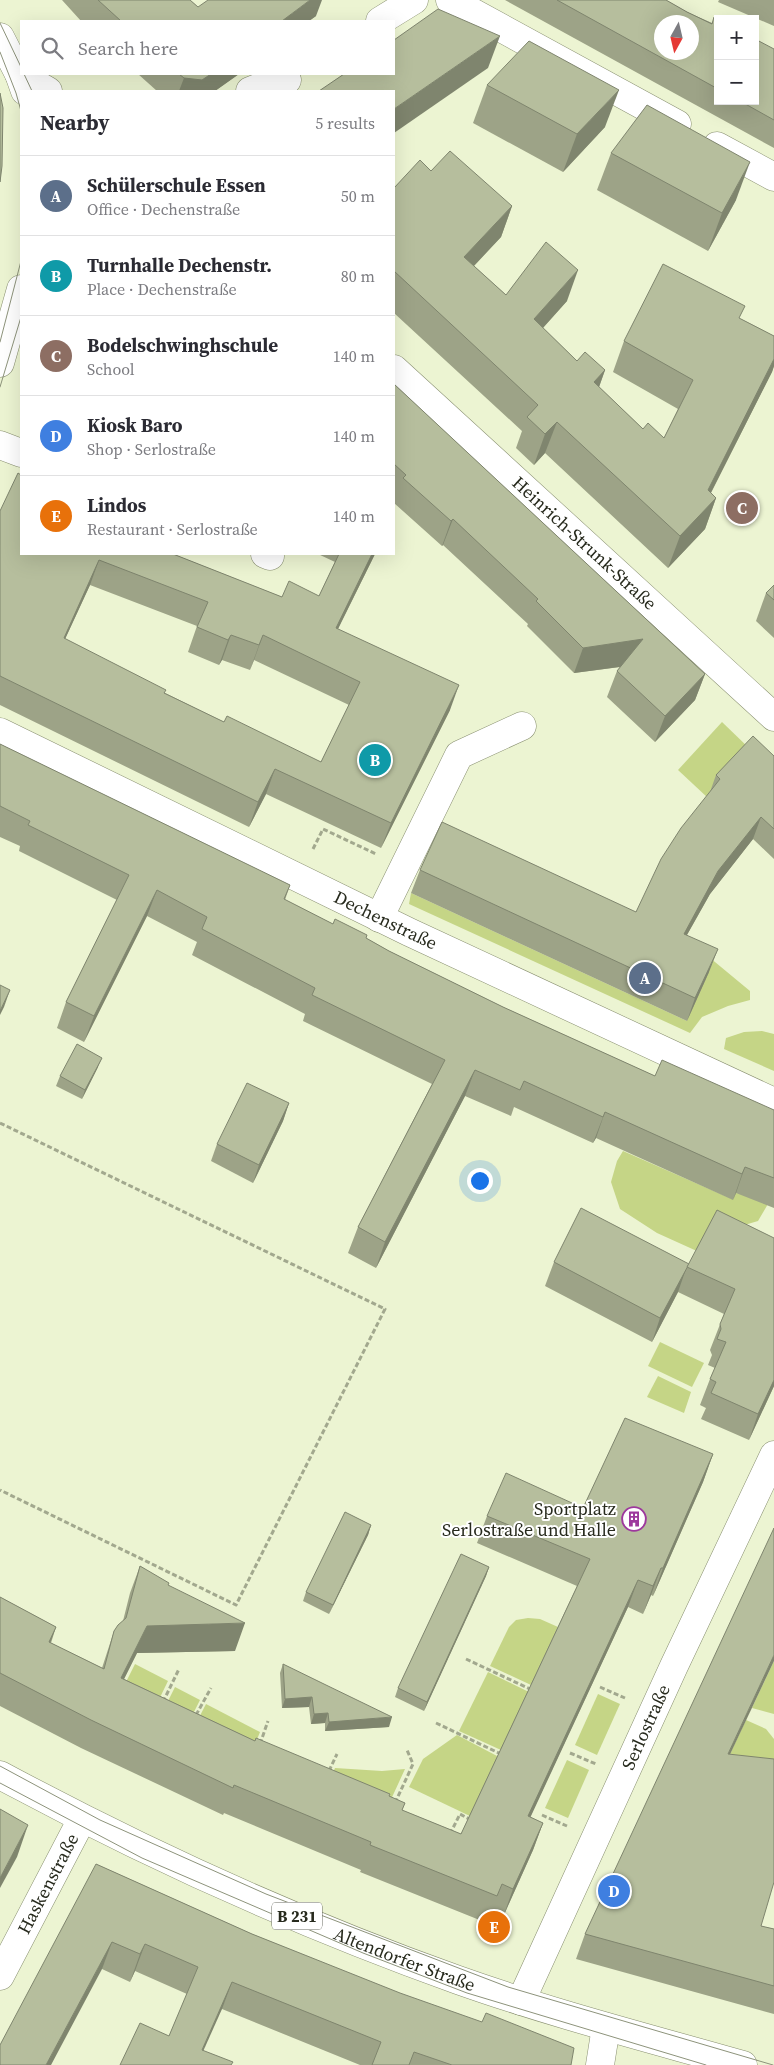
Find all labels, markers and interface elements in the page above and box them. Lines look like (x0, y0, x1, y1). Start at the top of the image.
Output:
north arrow (654, 15, 699, 60)
map controls (714, 15, 759, 105)
button: + (714, 15, 759, 60)
search box (20, 20, 395, 75)
icon: search (38, 34, 66, 62)
text: Search here (78, 35, 178, 61)
button: − (714, 60, 759, 105)
text: Nearby (40, 108, 110, 137)
text: 5 results (315, 112, 375, 134)
text: Schülerschule Essen (87, 172, 266, 198)
text: A (51, 185, 61, 207)
text: 50 m (341, 185, 375, 207)
text: Office · Dechenstraße (87, 198, 240, 220)
text: Turnhalle Dechenstr. (87, 252, 272, 278)
text: B (51, 265, 61, 287)
text: 80 m (341, 265, 375, 287)
text: Place · Dechenstraße (87, 278, 237, 300)
text: Bodelschwinghschule (87, 332, 278, 358)
text: C (51, 345, 61, 367)
text: 140 m (333, 345, 375, 367)
text: School (87, 358, 135, 380)
text: Kiosk Baro (87, 412, 182, 438)
text: D (50, 425, 62, 447)
text: 140 m (333, 425, 375, 447)
text: Shop · Serlostraße (87, 438, 216, 460)
street label: Heinrich-Strunk-Straße (507, 470, 662, 615)
pin: C (726, 489, 758, 527)
text: Lindos (87, 492, 146, 518)
text: E (51, 505, 61, 527)
text: 140 m (333, 505, 375, 527)
text: Restaurant · Serlostraße (87, 518, 258, 540)
pin: B (359, 741, 391, 779)
street label: Dechenstraße (330, 884, 441, 955)
pin: A (629, 959, 661, 997)
your location (467, 1168, 493, 1194)
place label: Sportplatz Serlostraße und Halle (442, 1496, 616, 1542)
building icon: Sportplatz Serlostraße und Halle (621, 1506, 647, 1532)
street label: Serlostraße (615, 1680, 676, 1774)
street label: Haskenstraße (11, 1829, 84, 1938)
pin: D (598, 1872, 630, 1910)
road number: B 231 (272, 1902, 322, 1930)
pin: E (478, 1908, 510, 1946)
street label: Altendorfer Straße (330, 1921, 479, 1997)

